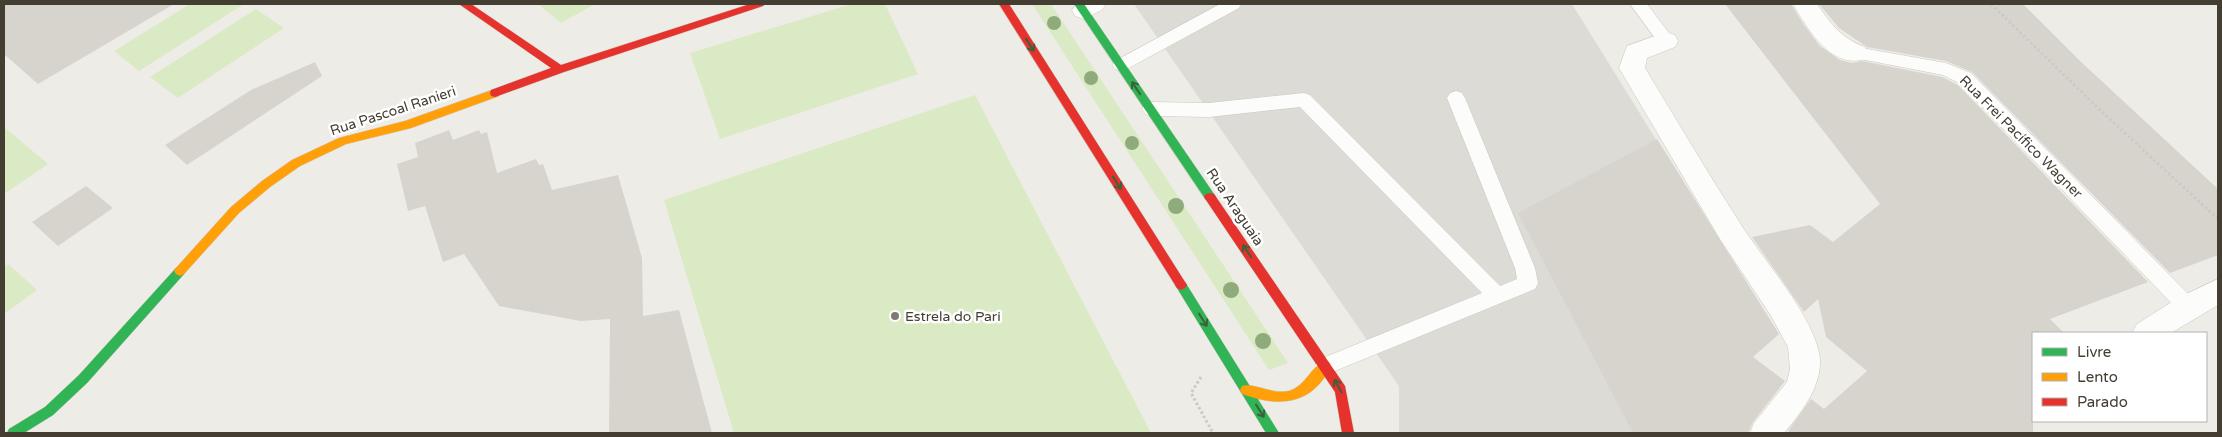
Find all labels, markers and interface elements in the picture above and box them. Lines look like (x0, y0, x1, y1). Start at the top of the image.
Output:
one-way arrow (1025, 38, 1036, 52)
street label: Rua Frei Pacífico Wagner (1956, 72, 2086, 202)
one-way arrow (1131, 81, 1142, 95)
street label: Rua Pascoal Ranieri (328, 83, 458, 139)
street label: Rua Araguaia (1203, 165, 1267, 249)
one-way arrow (1112, 175, 1122, 189)
one-way arrow (1242, 245, 1252, 259)
place label: Estrela do Pari (905, 308, 1001, 325)
marker: Estrela do Pari (889, 310, 901, 322)
one-way arrow (1198, 313, 1208, 327)
legend (2032, 332, 2207, 422)
text: Livre (2077, 343, 2111, 361)
text: Lento (2077, 368, 2118, 386)
one-way arrow (1333, 379, 1343, 394)
text: Parado (2077, 393, 2128, 411)
one-way arrow (1255, 404, 1265, 418)

